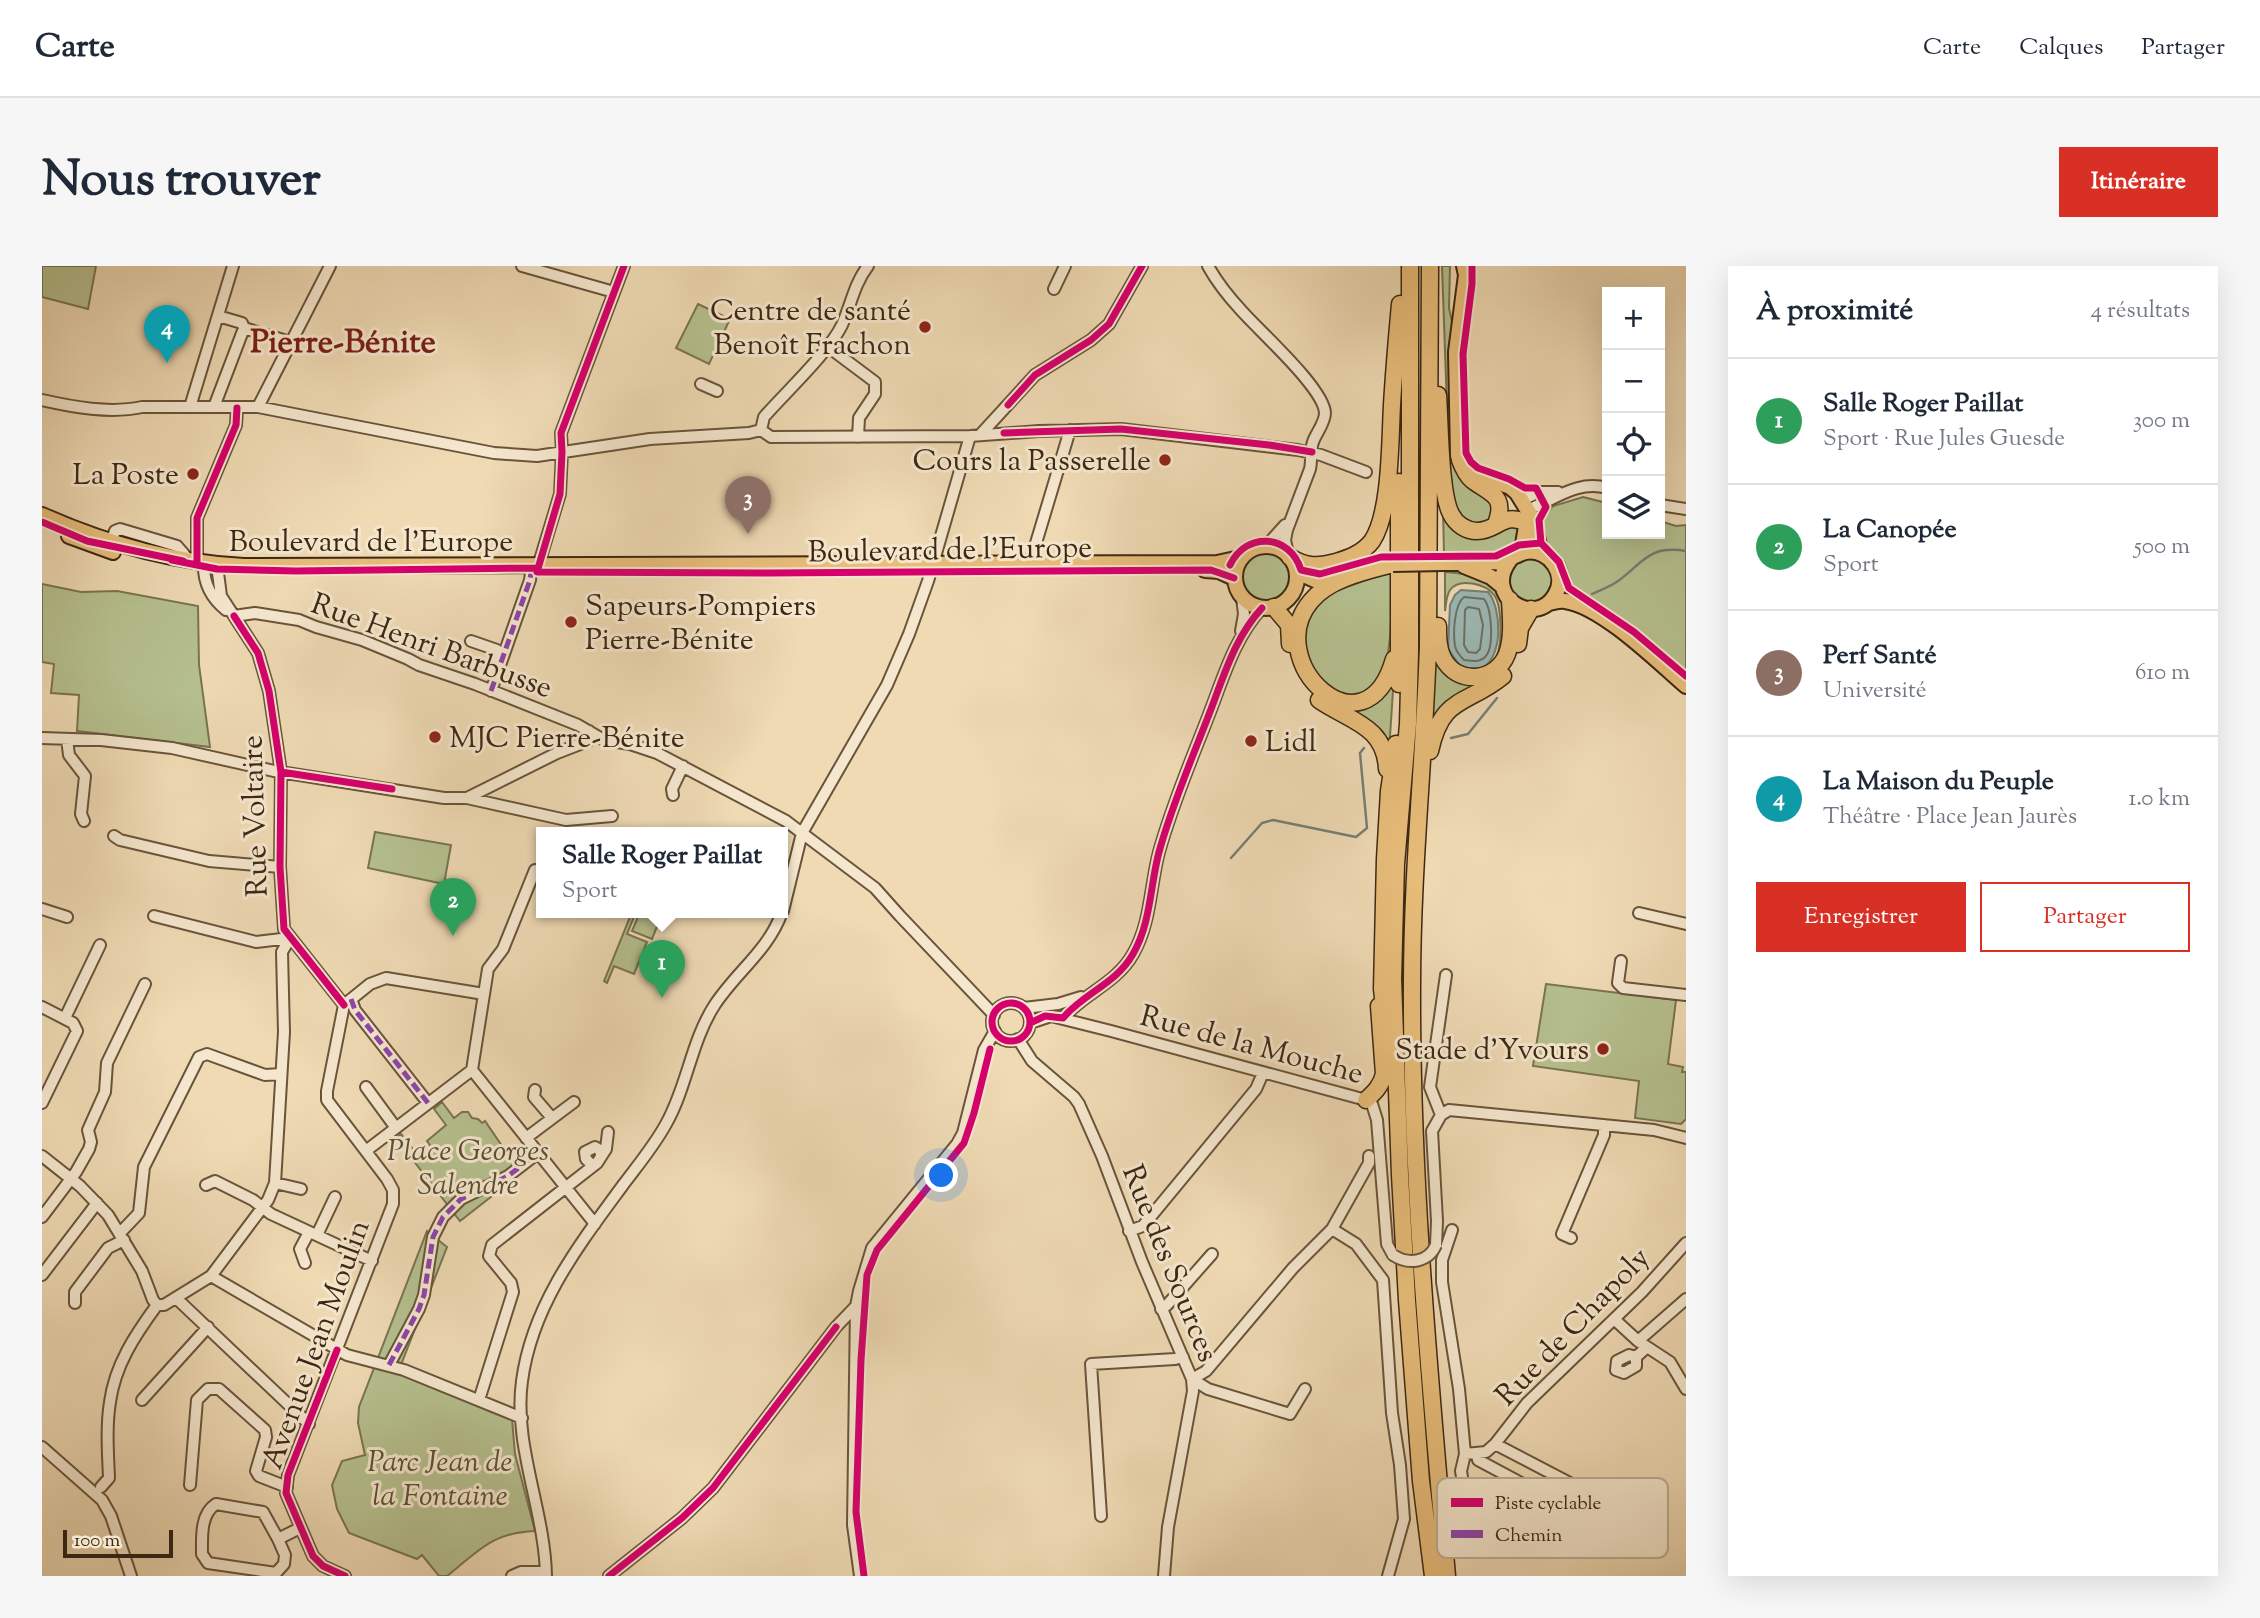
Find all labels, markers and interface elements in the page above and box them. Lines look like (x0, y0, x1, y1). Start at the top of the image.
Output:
text: Carte (35, 24, 115, 72)
text: Carte (1923, 31, 1981, 65)
text: Calques (2019, 31, 2103, 65)
text: Partager (2141, 31, 2225, 65)
text: Nous trouver (42, 147, 321, 217)
button: Itinéraire (2059, 147, 2218, 217)
map controls (1602, 287, 1665, 539)
button: + (1602, 287, 1665, 350)
text: À proximité (1756, 290, 1913, 333)
place label: Centre de santé Benoît Frachon (710, 291, 911, 368)
text: 4 résultats (2091, 295, 2190, 328)
pin: 4 (144, 305, 190, 363)
marker: Centre de santé Benoît Frachon (917, 319, 933, 335)
district label: Pierre-Bénite (250, 320, 436, 368)
button: − (1602, 350, 1665, 413)
text: Salle Roger Paillat (1823, 386, 2023, 423)
text: 1 (1775, 405, 1783, 438)
text: 300 m (2133, 405, 2190, 438)
button: locate (1602, 413, 1665, 476)
text: Sport · Rue Jules Guesde (1823, 423, 2065, 456)
place label: Cours la Passerelle (913, 441, 1151, 484)
marker: Cours la Passerelle (1157, 452, 1173, 468)
place label: La Poste (73, 455, 179, 498)
marker: La Poste (185, 466, 201, 482)
pin: 3 (725, 476, 771, 534)
button: layers (1602, 476, 1665, 539)
text: La Canopée (1823, 512, 1957, 549)
street label: Boulevard de l'Europe (229, 522, 513, 565)
street label: Boulevard de l'Europe (808, 528, 1093, 575)
text: 2 (1774, 531, 1784, 564)
text: 500 m (2134, 531, 2190, 564)
text: Sport (1823, 549, 1879, 582)
street label: Rue Henri Barbusse (304, 584, 558, 711)
place label: Sapeurs-Pompiers Pierre-Bénite (585, 586, 816, 663)
marker: Sapeurs-Pompiers Pierre-Bénite (563, 614, 579, 630)
text: Perf Santé (1823, 638, 1937, 675)
text: 3 (1774, 657, 1784, 690)
text: 610 m (2135, 657, 2190, 690)
text: Université (1823, 675, 1927, 708)
place label: MJC Pierre-Bénite (449, 718, 685, 761)
place label: Lidl (1265, 722, 1317, 765)
marker: MJC Pierre-Bénite (427, 729, 443, 745)
marker: Lidl (1243, 733, 1259, 749)
street label: Rue Voltaire (232, 734, 281, 897)
text: La Maison du Peuple (1823, 764, 2054, 801)
text: 4 (1773, 783, 1785, 816)
text: 1.0 km (2128, 783, 2190, 816)
text: Théâtre · Place Jean Jaurès (1823, 801, 2077, 834)
popup (536, 827, 788, 918)
text: Salle Roger Paillat (562, 838, 762, 875)
text: Sport (562, 875, 617, 908)
pin: 2 (430, 878, 476, 936)
button: Enregistrer (1756, 882, 1966, 952)
button: Partager (1980, 882, 2190, 952)
pin: 1 (639, 940, 685, 998)
street label: Rue de la Mouche (1135, 996, 1368, 1097)
place label: Stade d'Yvours (1395, 1030, 1589, 1073)
marker: Stade d'Yvours (1595, 1041, 1611, 1057)
park label: Place Georges Salendre (387, 1131, 549, 1208)
your location (924, 1158, 958, 1192)
street label: Rue des Sources (1110, 1159, 1228, 1369)
street label: Avenue Jean Moulin (252, 1214, 383, 1476)
street label: Rue de Chapoly (1487, 1238, 1661, 1417)
park label: Parc Jean de la Fontaine (368, 1442, 512, 1519)
legend (1437, 1478, 1668, 1558)
text: Piste cyclable (1495, 1491, 1602, 1518)
text: Chemin (1495, 1523, 1563, 1550)
scale bar (63, 1527, 173, 1559)
text: 100 m (74, 1528, 120, 1555)

